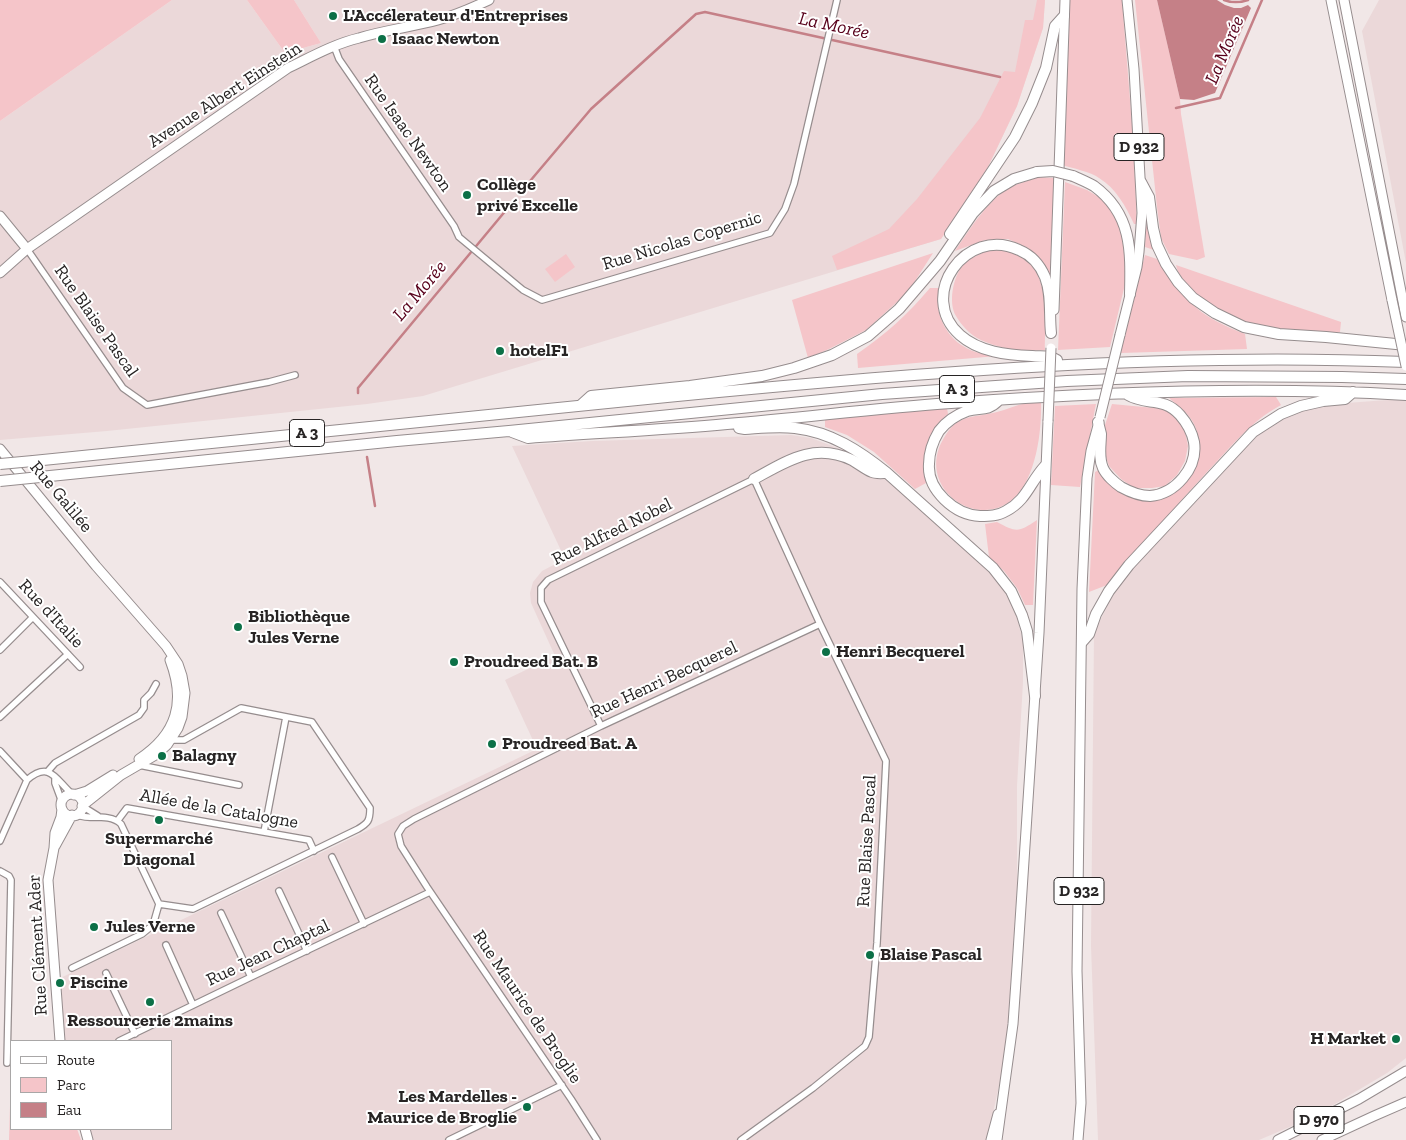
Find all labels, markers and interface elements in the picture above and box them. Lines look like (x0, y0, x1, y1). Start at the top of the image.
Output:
place label: L'Accélerateur d'Entreprises (343, 5, 568, 27)
water label: La Morée (797, 7, 871, 45)
marker: L'Accélerateur d'Entreprises (327, 10, 339, 22)
water label: La Morée (1200, 12, 1250, 88)
place label: Isaac Newton (392, 28, 499, 50)
marker: Isaac Newton (376, 33, 388, 45)
street label: Avenue Albert Einstein (144, 37, 306, 153)
street label: Rue Isaac Newton (359, 70, 457, 196)
road number: D 932 (1114, 134, 1164, 160)
place label: Collège privé Excelle (477, 174, 578, 216)
marker: Collège privé Excelle (461, 189, 473, 201)
street label: Rue Nicolas Copernic (600, 207, 764, 275)
water label: La Morée (388, 256, 452, 326)
street label: Rue Blaise Pascal (49, 261, 143, 381)
place label: hotelF1 (510, 340, 568, 362)
marker: hotelF1 (494, 345, 506, 357)
road number: A 3 (940, 376, 974, 402)
road number: A 3 (290, 419, 324, 446)
street label: Rue Galilée (25, 457, 97, 537)
street label: Rue Alfred Nobel (548, 494, 676, 570)
street label: Rue d'Italie (14, 575, 88, 653)
place label: Bibliothèque Jules Verne (248, 606, 350, 649)
marker: Bibliothèque Jules Verne (232, 621, 244, 633)
street label: Rue Henri Becquerel (587, 637, 741, 723)
place label: Henri Becquerel (836, 641, 965, 663)
marker: Henri Becquerel (820, 646, 832, 658)
place label: Proudreed Bat. B (464, 651, 598, 673)
marker: Proudreed Bat. B (448, 656, 460, 668)
place label: Proudreed Bat. A (502, 733, 637, 755)
marker: Proudreed Bat. A (486, 738, 498, 750)
place label: Balagny (172, 745, 237, 767)
marker: Balagny (156, 750, 168, 762)
street label: Rue Blaise Pascal (853, 774, 881, 908)
street label: Allée de la Catalogne (138, 784, 300, 834)
marker: Supermarché Diagonal (153, 814, 165, 826)
place label: Supermarché Diagonal (105, 828, 213, 871)
street label: Rue Clément Ader (24, 874, 52, 1016)
road number: D 932 (1054, 878, 1104, 904)
street label: Rue Jean Chaptal (203, 915, 333, 991)
place label: Jules Verne (104, 916, 195, 938)
marker: Jules Verne (88, 921, 100, 933)
street label: Rue Maurice de Broglie (468, 926, 586, 1088)
place label: Blaise Pascal (880, 944, 982, 966)
marker: Blaise Pascal (864, 949, 876, 961)
place label: Piscine (70, 972, 128, 994)
marker: Piscine (54, 977, 66, 989)
marker: Ressourcerie 2mains (144, 996, 156, 1008)
place label: Ressourcerie 2mains (67, 1010, 233, 1032)
place label: H Market (1310, 1028, 1386, 1050)
marker: H Market (1390, 1033, 1402, 1045)
legend (10, 1040, 172, 1130)
text: Route (57, 1051, 95, 1069)
text: Parc (57, 1076, 86, 1094)
place label: Les Mardelles - Maurice de Broglie (367, 1086, 517, 1128)
text: Eau (57, 1101, 81, 1119)
marker: Les Mardelles - Maurice de Broglie (521, 1101, 533, 1113)
road number: D 970 (1294, 1106, 1344, 1134)

